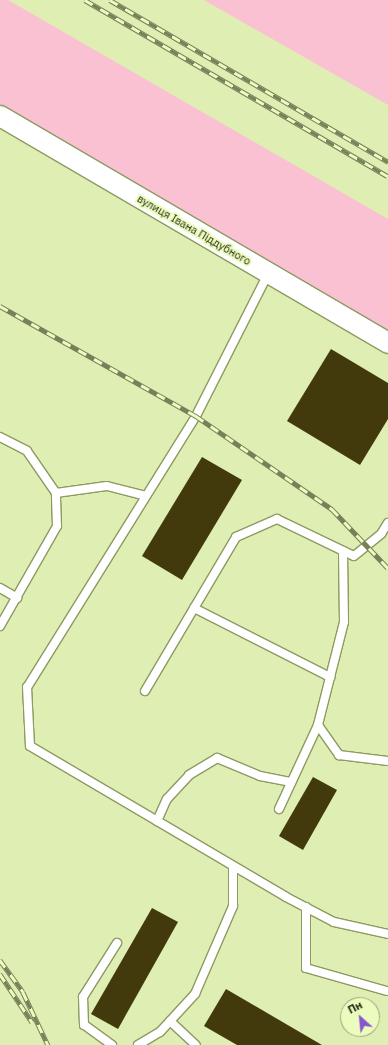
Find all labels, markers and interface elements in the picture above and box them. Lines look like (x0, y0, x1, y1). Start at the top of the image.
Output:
street label: вулиця Івана Піддубного (135, 192, 253, 268)
north arrow (340, 997, 380, 1037)
text: Пн (345, 998, 365, 1017)

